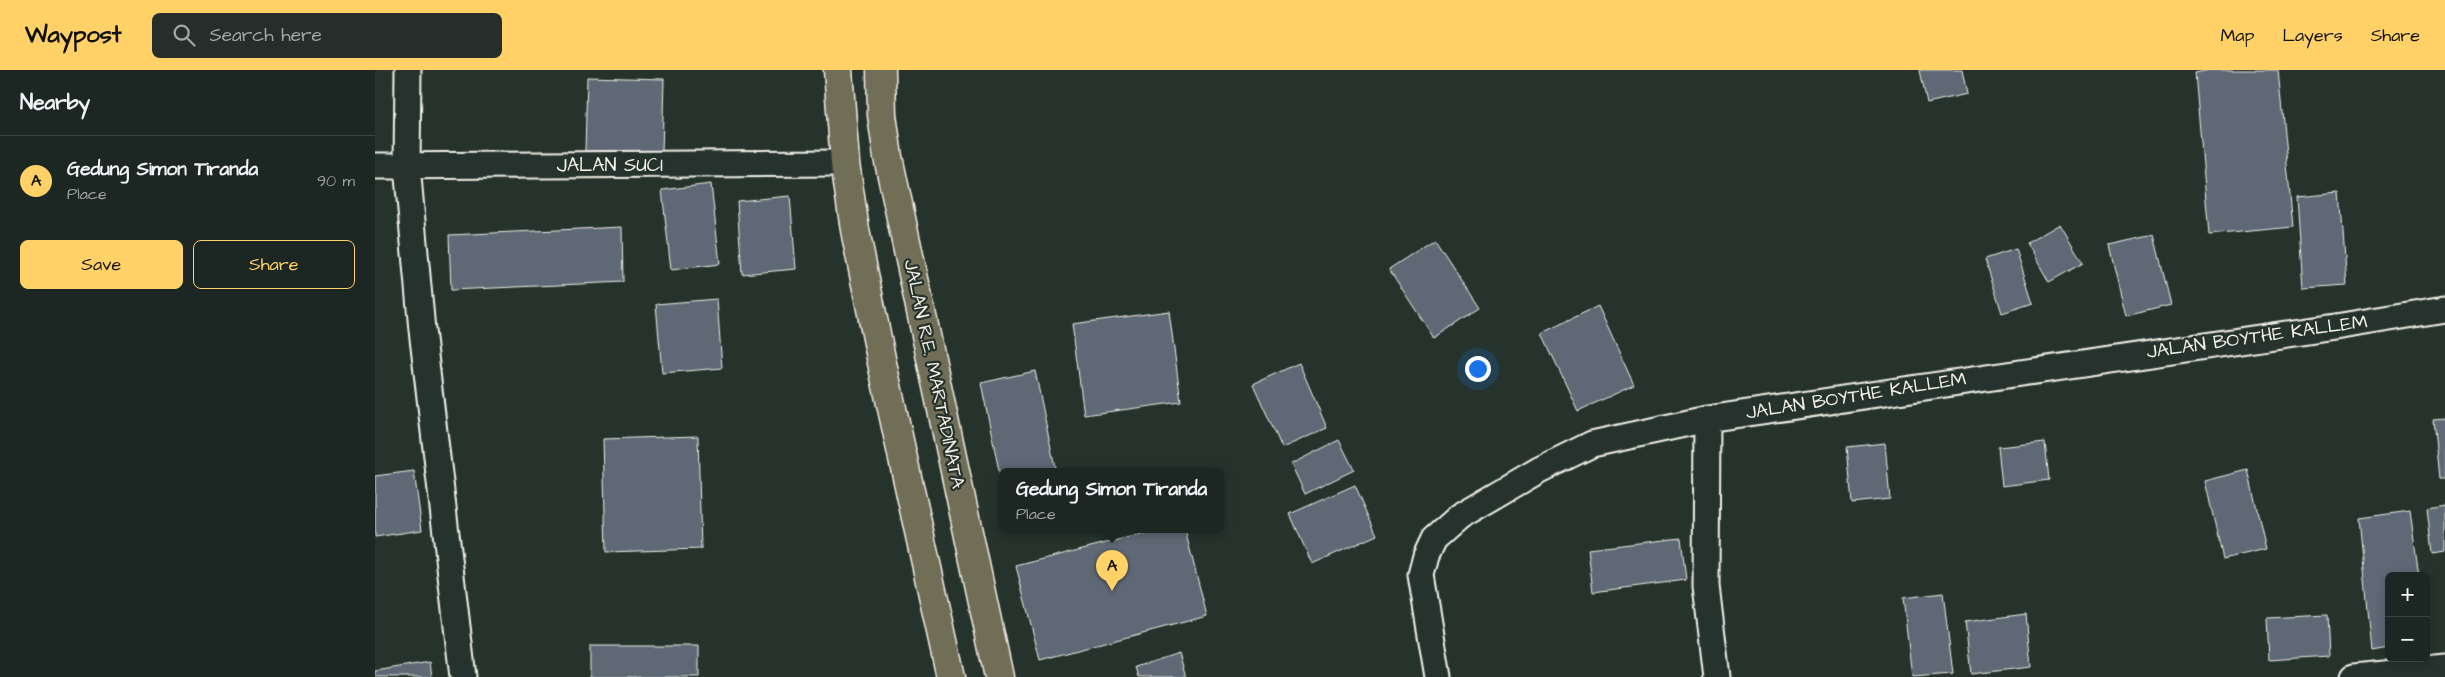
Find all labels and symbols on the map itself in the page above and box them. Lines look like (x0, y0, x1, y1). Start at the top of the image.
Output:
street label: JALAN SUCI (557, 152, 663, 179)
street label: JALAN R.E. MARTADINATA (897, 257, 971, 491)
street label: JALAN BOYTHE KALLEM (2145, 308, 2369, 366)
your location (1465, 356, 1491, 382)
street label: JALAN BOYTHE KALLEM (1744, 365, 1968, 427)
pin: A (1096, 550, 1128, 591)

